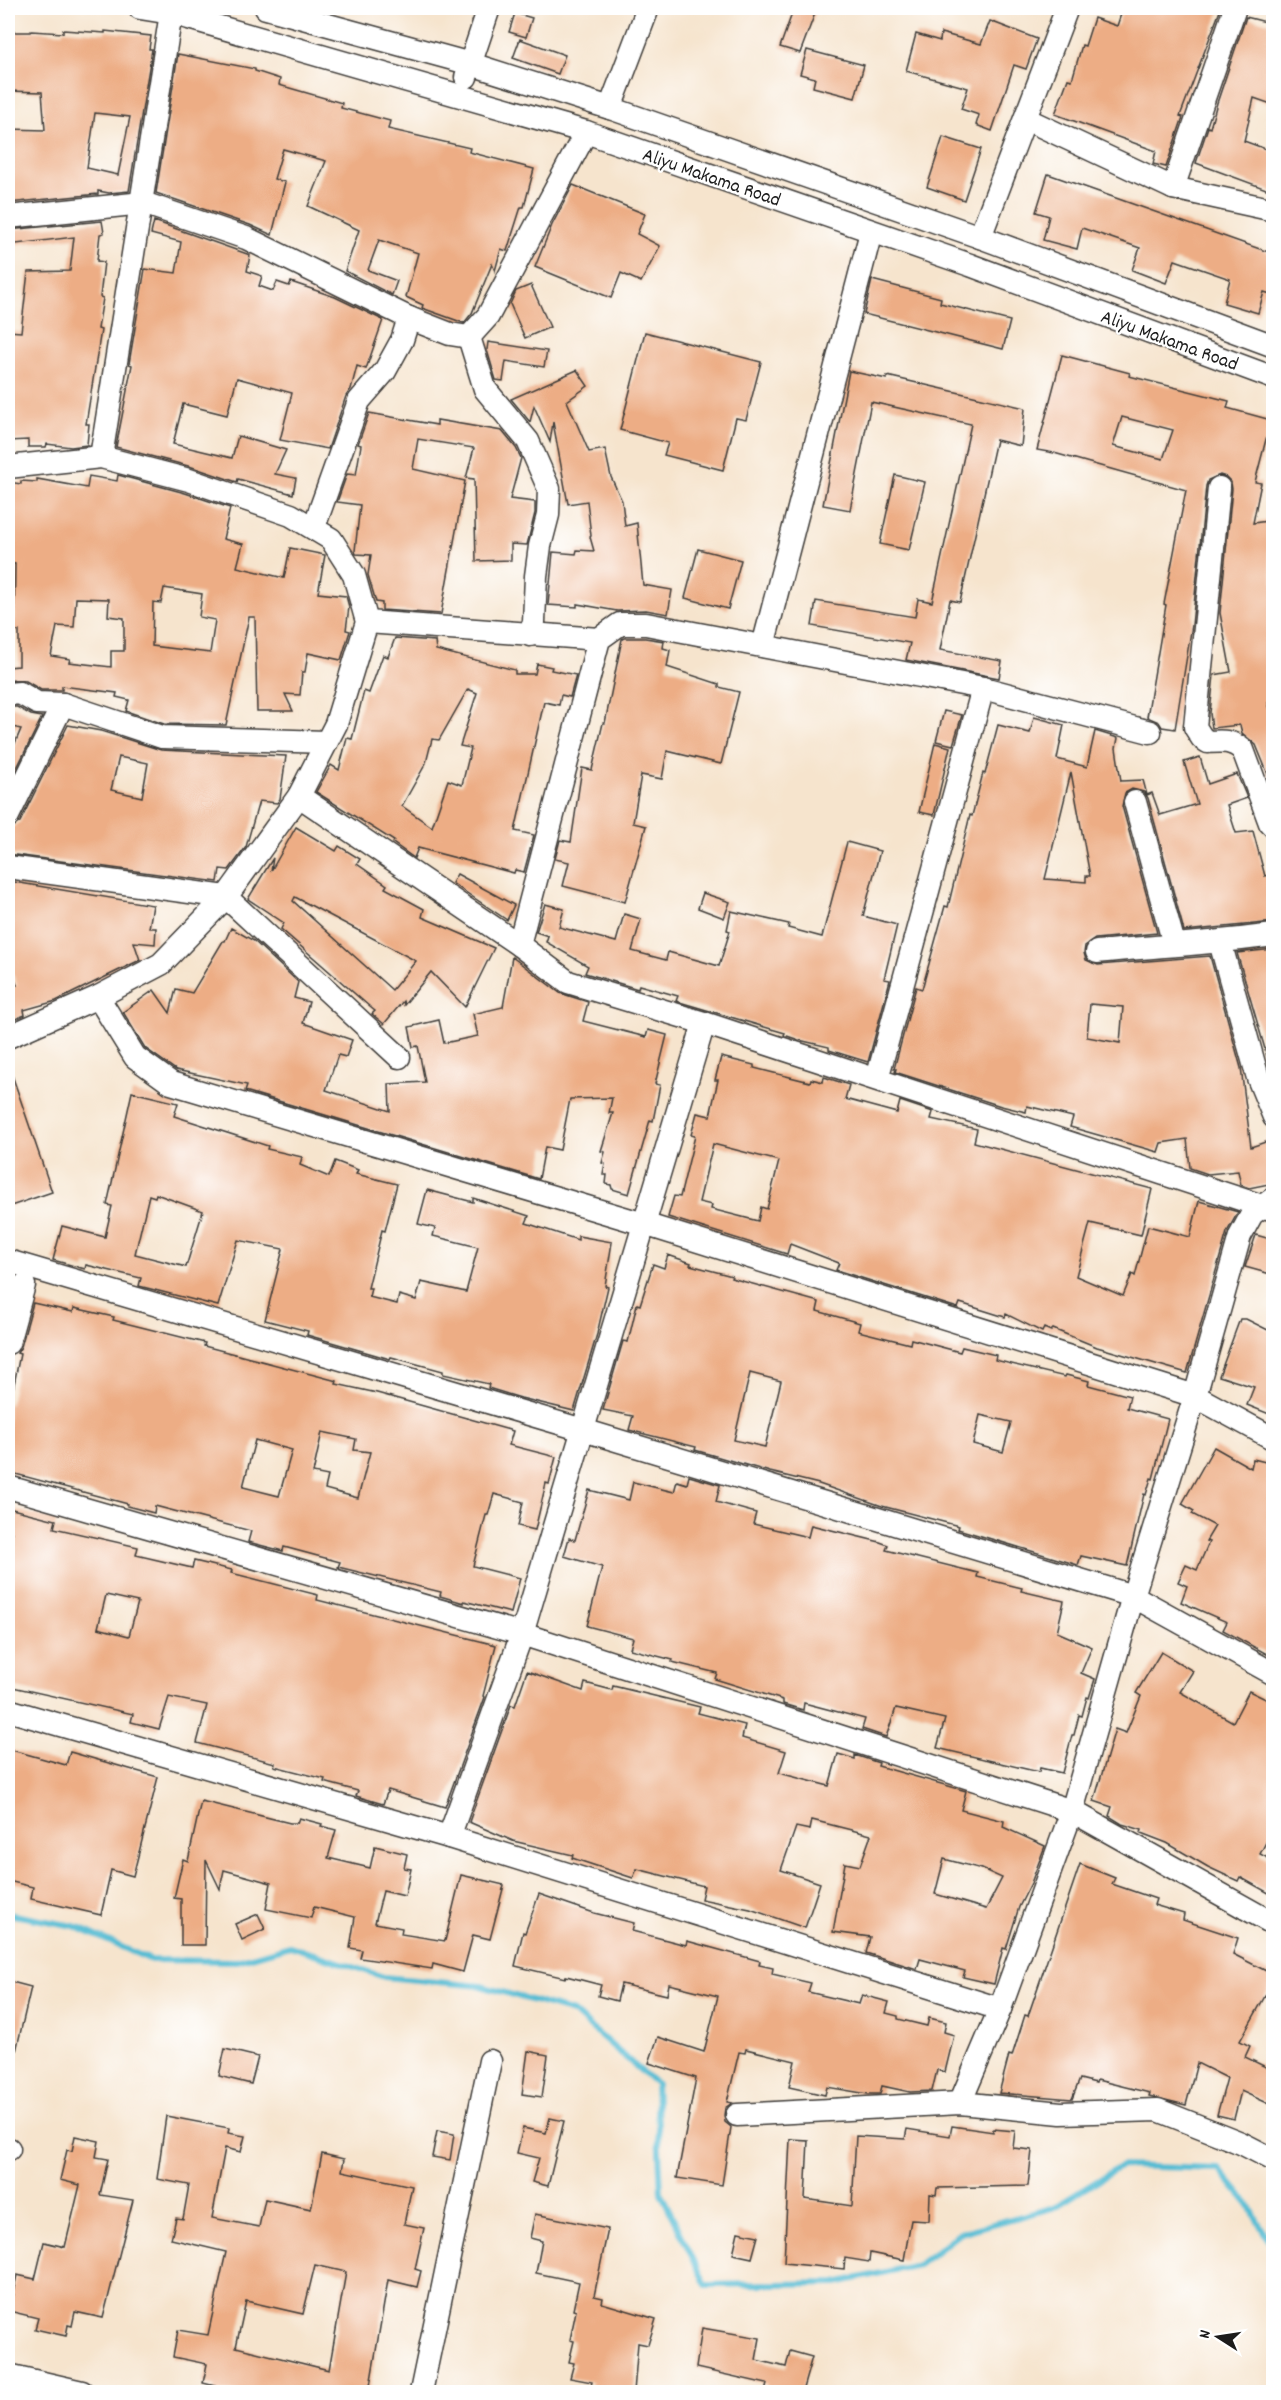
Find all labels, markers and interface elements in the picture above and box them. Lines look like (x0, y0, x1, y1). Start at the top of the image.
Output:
street label: Aliyu Makama Road (638, 142, 784, 216)
street label: Aliyu Makama Road (1096, 304, 1242, 380)
north arrow (1188, 2307, 1248, 2367)
text: N (1194, 2328, 1218, 2341)

